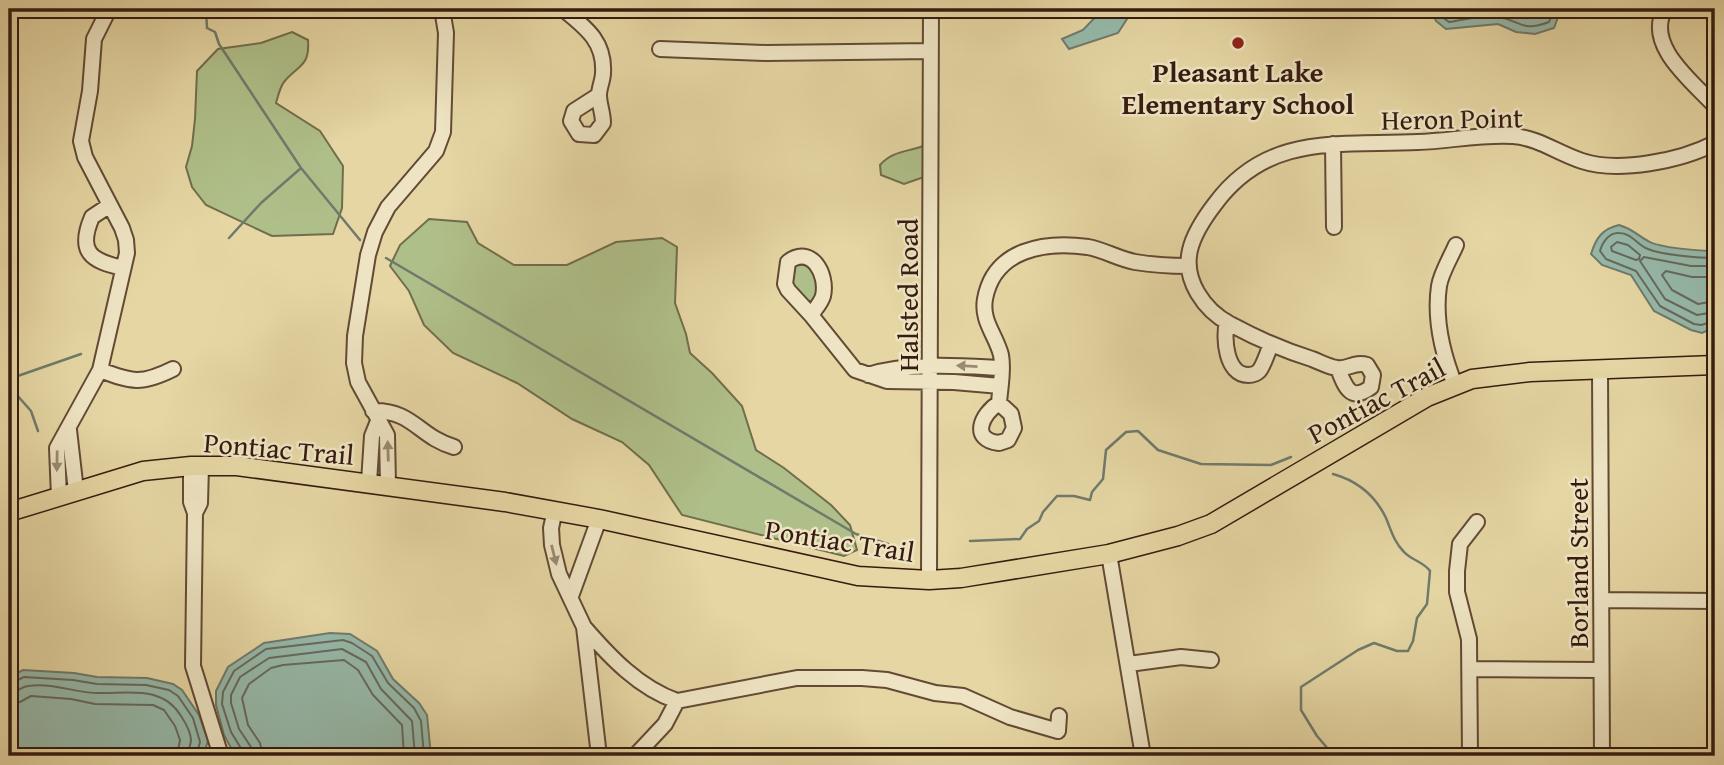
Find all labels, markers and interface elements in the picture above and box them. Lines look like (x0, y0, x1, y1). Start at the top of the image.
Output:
marker: Pleasant Lake Elementary School (1230, 35, 1246, 51)
place label: Pleasant Lake Elementary School (1122, 51, 1354, 124)
street label: Heron Point (1381, 96, 1523, 140)
street label: Halsted Road (887, 218, 928, 372)
street label: Pontiac Trail (1300, 346, 1452, 453)
one-way arrow (955, 361, 977, 372)
street label: Pontiac Trail (202, 421, 356, 475)
one-way arrow (383, 440, 394, 462)
one-way arrow (51, 451, 63, 473)
street label: Borland Street (1557, 478, 1598, 648)
street label: Pontiac Trail (762, 508, 918, 572)
one-way arrow (549, 544, 560, 566)

